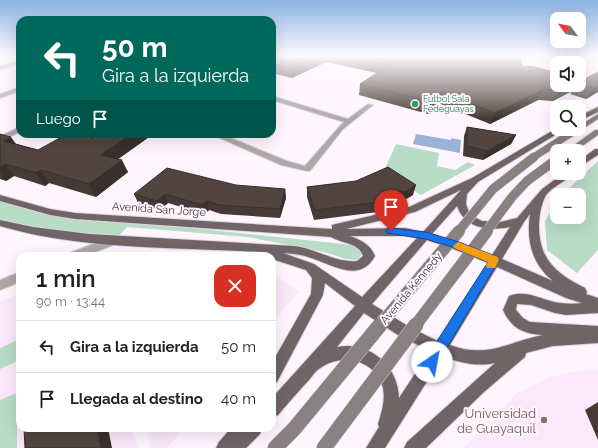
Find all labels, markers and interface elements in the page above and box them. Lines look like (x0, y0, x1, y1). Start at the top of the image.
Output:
north arrow (550, 12, 586, 48)
map controls (550, 12, 586, 224)
text: 50 m (102, 31, 168, 64)
icon: left (36, 32, 88, 84)
button: sound (550, 56, 586, 92)
text: Gira a la izquierda (102, 65, 249, 86)
place label: Futbol Sala Fedeguayas (423, 94, 475, 114)
marker: Futbol Sala Fedeguayas (410, 99, 420, 109)
button: search (550, 100, 586, 136)
icon: arrive (89, 108, 111, 130)
text: Luego (36, 110, 81, 128)
button: + (550, 144, 586, 180)
button: − (550, 188, 586, 224)
pin (374, 190, 408, 231)
icon: arrive (380, 196, 402, 218)
street label: Avenida San Jorge (112, 200, 207, 219)
street label: Avenida Kennedy (378, 250, 445, 327)
text: 1 min (36, 264, 96, 293)
button: close (214, 265, 256, 307)
text: 90 m · 13:44 (36, 294, 105, 309)
icon: left (36, 336, 58, 358)
text: Gira a la izquierda (70, 338, 199, 356)
text: 50 m (221, 338, 256, 356)
position arrow (411, 341, 453, 383)
icon: arrive (36, 388, 58, 410)
text: Llegada al destino (70, 390, 203, 408)
text: 40 m (221, 390, 256, 408)
place label: Universidad de Guayaquil (457, 406, 536, 436)
marker: Universidad de Guayaquil (539, 415, 549, 425)

